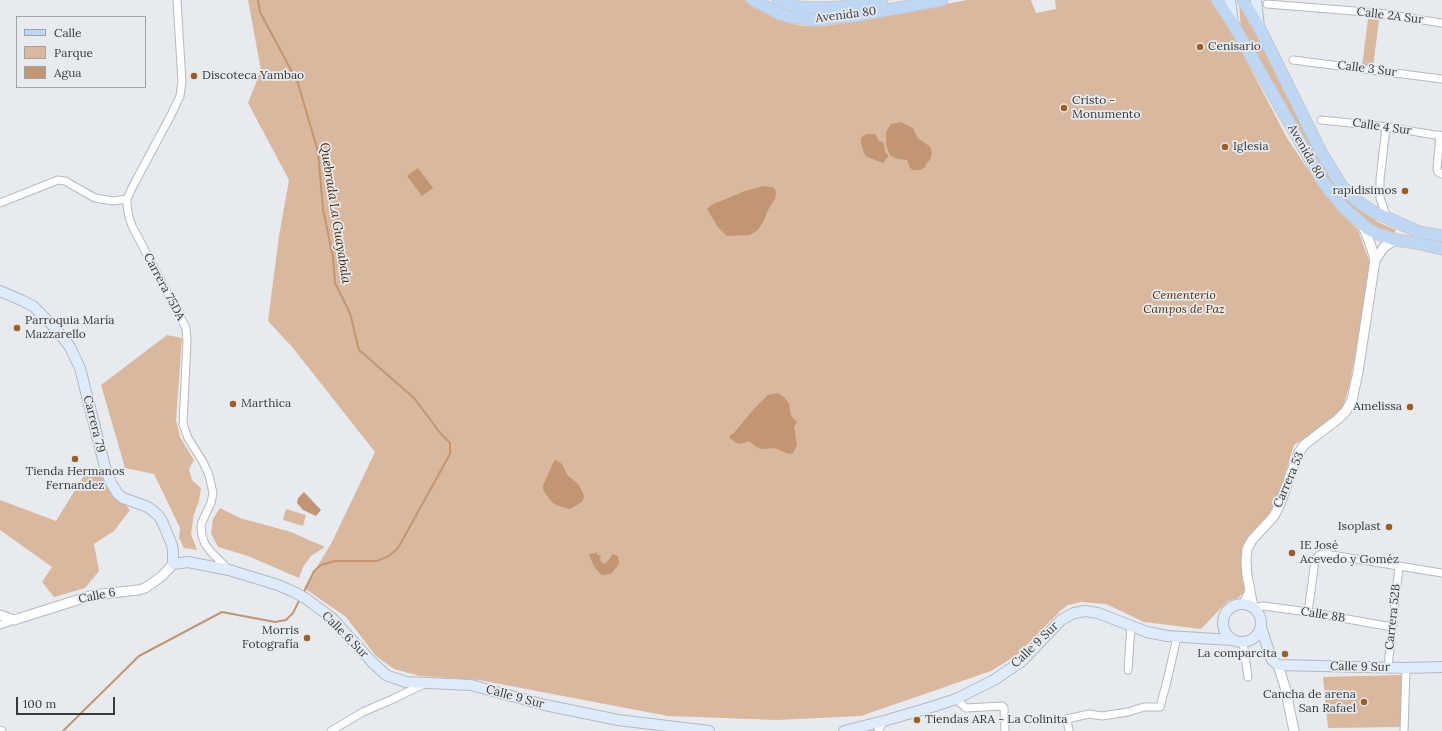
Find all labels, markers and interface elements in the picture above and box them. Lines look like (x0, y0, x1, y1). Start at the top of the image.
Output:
street label: Avenida 80 (815, 4, 877, 26)
street label: Calle 2A Sur (1356, 5, 1424, 27)
legend (16, 16, 146, 88)
text: Calle (54, 25, 82, 40)
place label: Cenisario (1208, 40, 1261, 54)
marker: Cenisario (1195, 42, 1205, 52)
text: Parque (54, 45, 93, 60)
street label: Calle 3 Sur (1336, 58, 1398, 80)
text: Agua (54, 65, 82, 80)
place label: Discoteca Yambao (202, 69, 304, 83)
marker: Discoteca Yambao (189, 71, 199, 81)
place label: Cristo - Monumento (1072, 94, 1140, 122)
marker: Cristo - Monumento (1059, 103, 1069, 113)
street label: Calle 4 Sur (1352, 116, 1412, 138)
street label: Avenida 80 (1284, 122, 1328, 182)
place label: Iglesia (1233, 140, 1269, 154)
water label: Quebrada La Guayabala (316, 141, 354, 285)
marker: Iglesia (1220, 142, 1230, 152)
place label: rapidisimos (1332, 184, 1397, 198)
marker: rapidisimos (1400, 186, 1410, 196)
street label: Carrera 75DA (140, 251, 188, 323)
park label: Cementerio Campos de Paz (1143, 289, 1225, 317)
place label: Parroquia María Mazzarello (25, 314, 114, 342)
marker: Parroquia María Mazzarello (12, 323, 22, 333)
street label: Carrera 79 (80, 394, 108, 454)
place label: Marthica (241, 397, 291, 411)
marker: Marthica (228, 399, 238, 409)
place label: Amelissa (1353, 400, 1402, 414)
marker: Amelissa (1405, 402, 1415, 412)
street label: Carrera 53 (1271, 450, 1307, 510)
marker: Tienda Hermanos Fernandez (70, 454, 80, 464)
place label: Tienda Hermanos Fernandez (26, 465, 124, 493)
place label: Isoplast (1338, 520, 1381, 534)
marker: Isoplast (1384, 522, 1394, 532)
place label: IE José Acevedo y Goméz (1300, 539, 1399, 567)
marker: IE José Acevedo y Goméz (1287, 548, 1297, 558)
street label: Carrera 52B (1382, 583, 1404, 651)
street label: Calle 6 (77, 585, 117, 607)
street label: Calle 8B (1300, 604, 1346, 626)
street label: Calle 6 Sur (319, 609, 371, 661)
street label: Calle 9 Sur (1008, 619, 1062, 671)
place label: Morris Fotografía (242, 624, 299, 652)
marker: Morris Fotografía (302, 633, 312, 643)
place label: La comparcita (1197, 647, 1277, 661)
marker: La comparcita (1280, 649, 1290, 659)
street label: Calle 9 Sur (1330, 659, 1390, 675)
street label: Calle 9 Sur (484, 682, 546, 712)
place label: Cancha de arena San Rafael (1263, 688, 1356, 716)
scale bar (18, 689, 117, 715)
text: 100 m (23, 696, 56, 711)
marker: Cancha de arena San Rafael (1359, 697, 1369, 707)
place label: Tiendas ARA - La Colinita (925, 713, 1068, 727)
marker: Tiendas ARA - La Colinita (912, 715, 922, 725)

